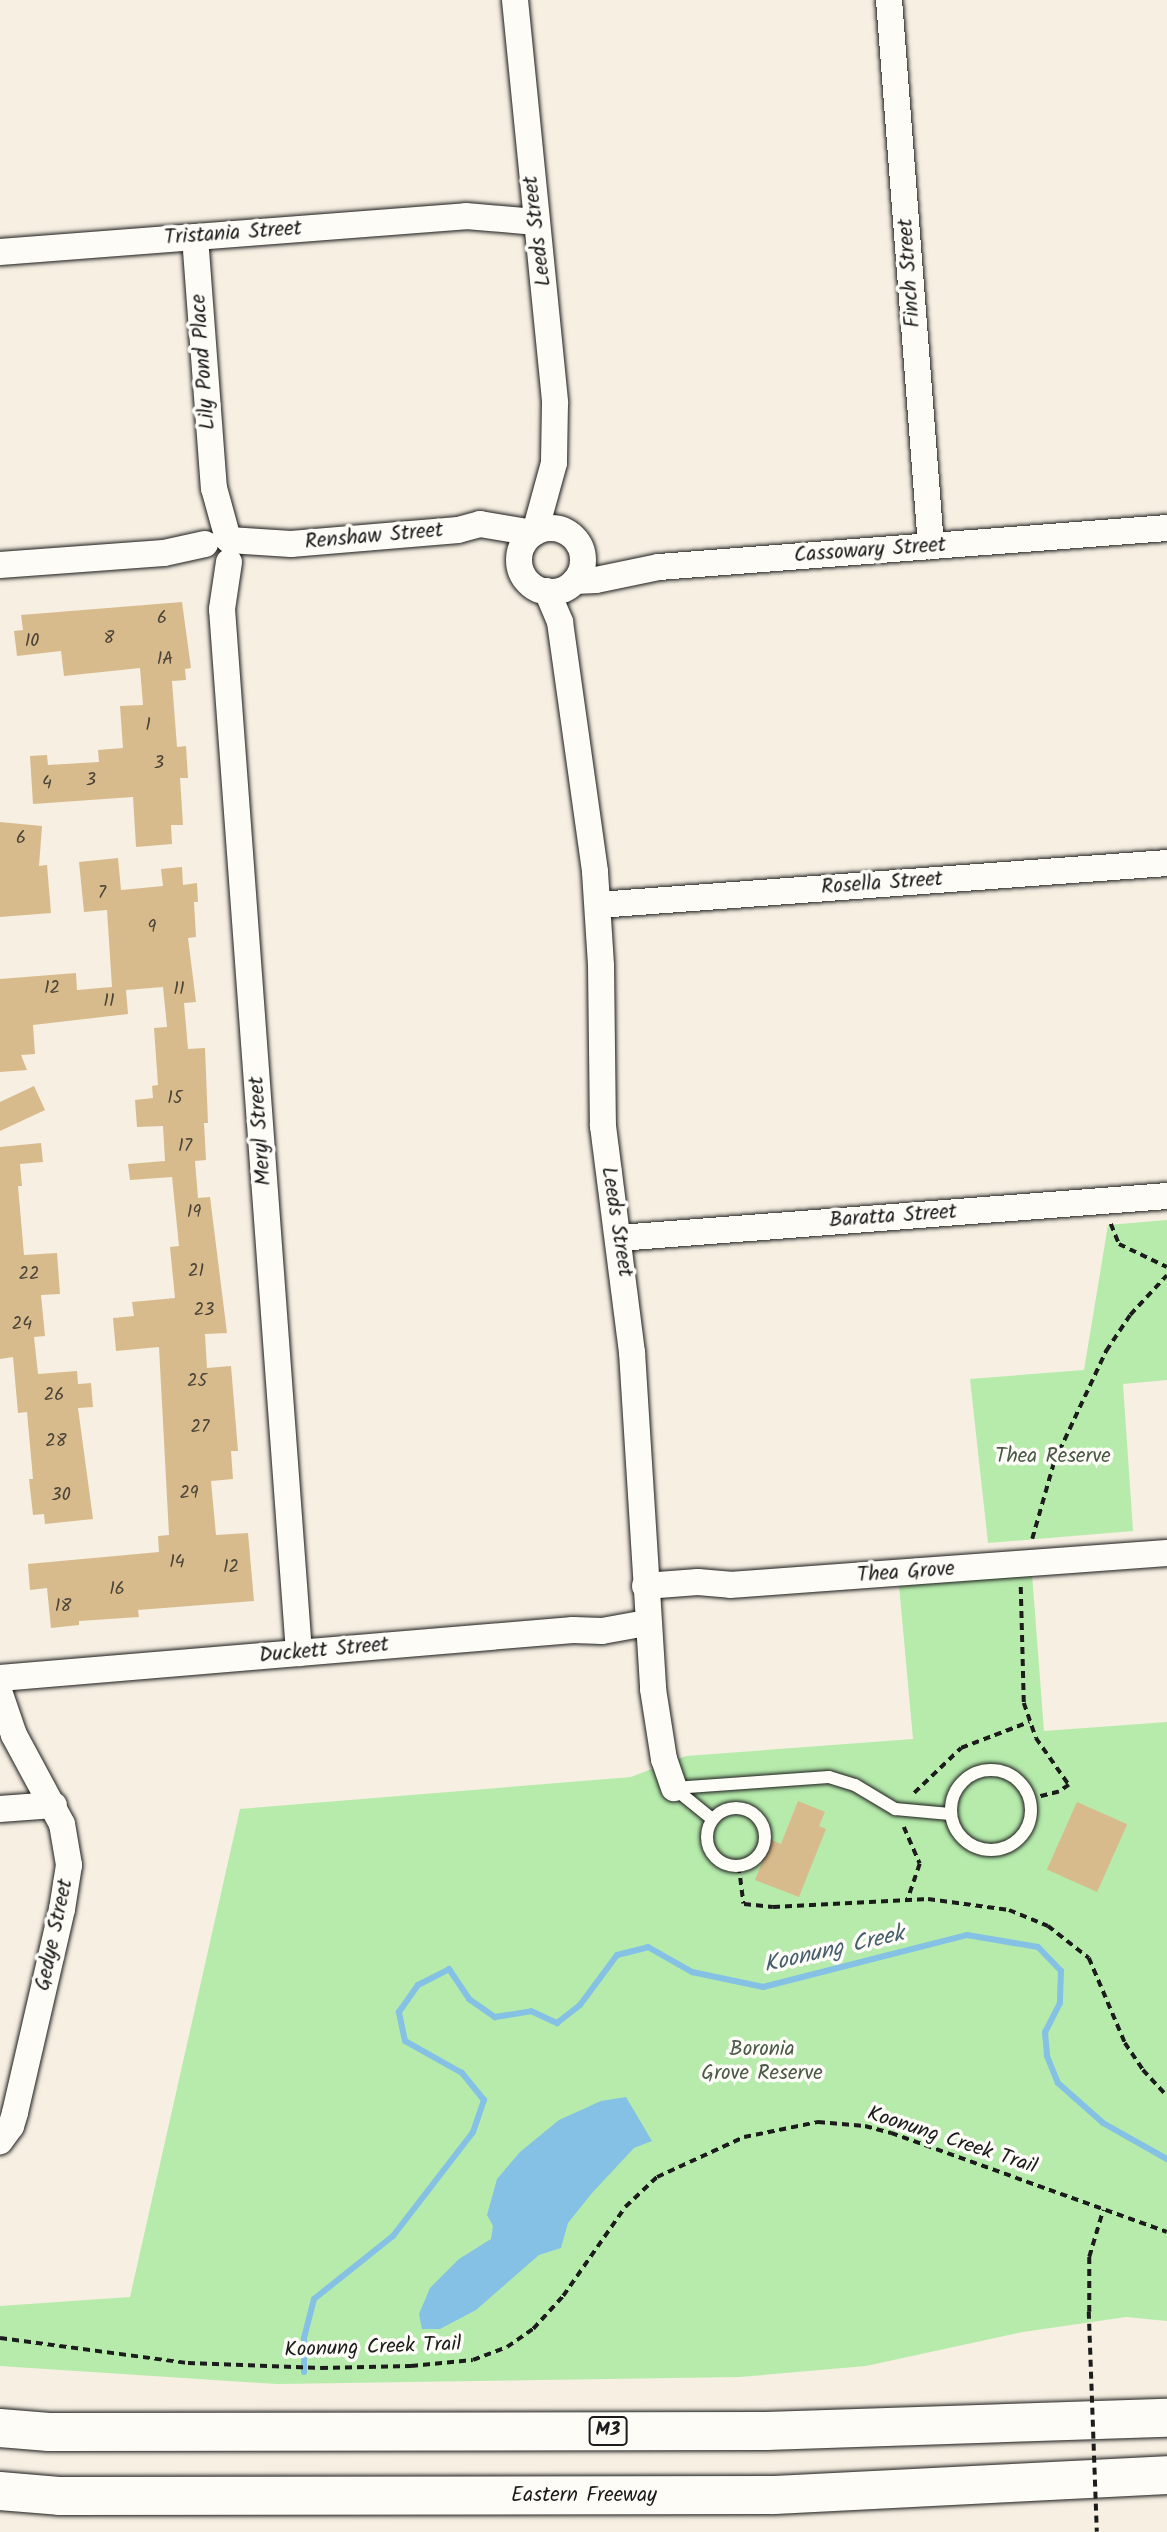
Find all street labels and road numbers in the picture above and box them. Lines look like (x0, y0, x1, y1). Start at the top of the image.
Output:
street label: Leeds Street (519, 174, 557, 288)
street label: Tristania Street (163, 217, 303, 251)
street label: Finch Street (894, 218, 926, 328)
street label: Lily Pond Place (187, 293, 221, 431)
street label: Renshaw Street (304, 518, 444, 556)
street label: Cassowary Street (793, 533, 947, 569)
street label: Rosella Street (820, 867, 944, 901)
street label: Meryl Street (245, 1075, 277, 1187)
street label: Leeds Street (595, 1165, 637, 1279)
street label: Baratta Street (828, 1200, 958, 1234)
street label: Thea Grove (856, 1557, 956, 1589)
street label: Duckett Street (258, 1633, 390, 1669)
street label: Gedye Street (31, 1877, 79, 1993)
street label: Koonung Creek Trail (864, 2102, 1040, 2180)
street label: Koonung Creek Trail (284, 2332, 462, 2364)
road number: M3 (587, 2416, 629, 2446)
street label: Eastern Freeway (511, 2483, 657, 2509)

